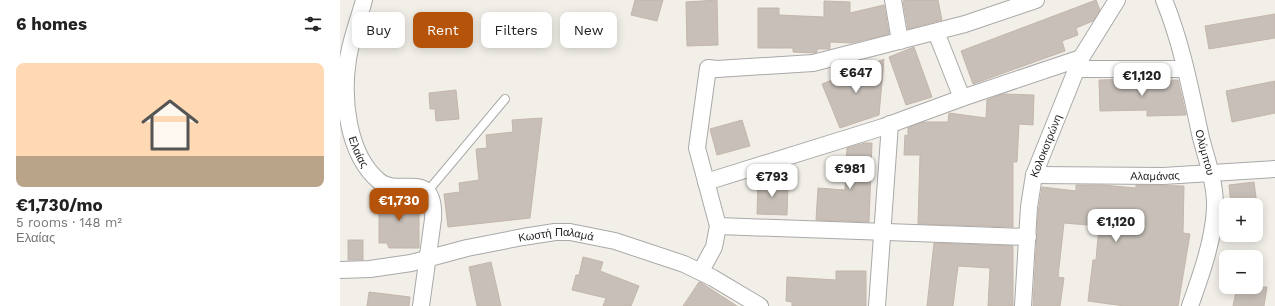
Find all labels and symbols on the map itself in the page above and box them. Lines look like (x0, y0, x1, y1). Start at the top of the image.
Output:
pin: €647 (832, 60, 880, 94)
pin: €1,120 (1109, 63, 1175, 97)
street label: Κολοκοτρώνη (1027, 112, 1064, 179)
street label: Ολύμπου (1193, 128, 1217, 177)
street label: Ελαίας (346, 135, 372, 170)
pin: €981 (826, 156, 874, 190)
pin: €793 (748, 164, 796, 198)
street label: Αλαμάνας (1130, 168, 1180, 183)
pin: €1,730 (366, 188, 432, 222)
pin: €1,120 (1083, 209, 1149, 243)
street label: Κωστή Παλαμά (517, 225, 596, 244)

